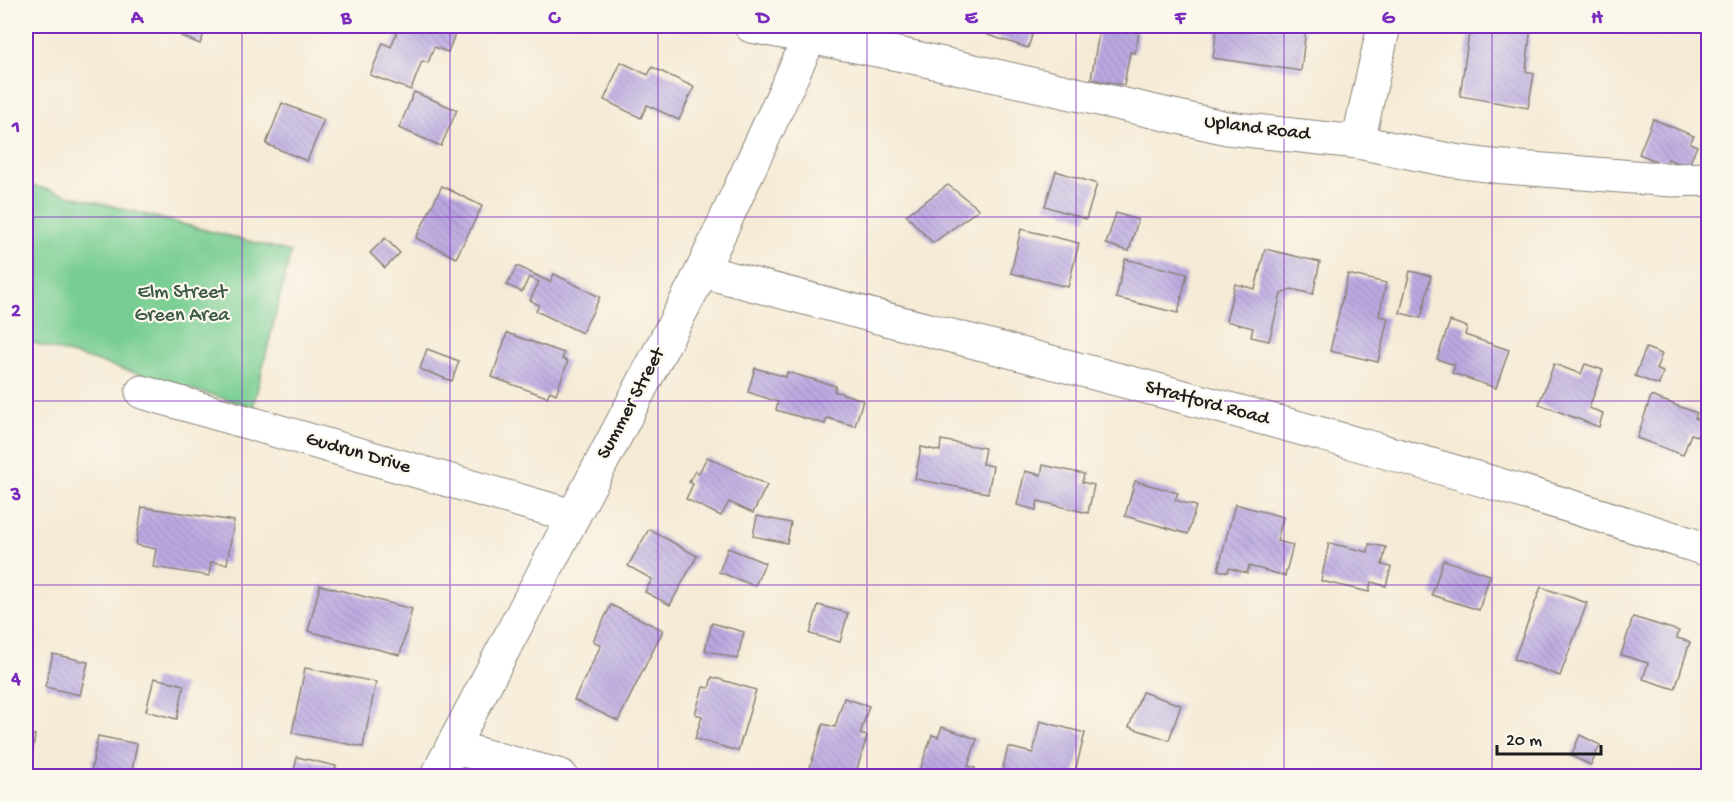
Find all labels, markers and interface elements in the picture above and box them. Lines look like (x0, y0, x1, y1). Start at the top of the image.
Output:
text: A (130, 8, 145, 31)
text: B (340, 8, 352, 31)
text: C (548, 8, 562, 31)
text: D (754, 8, 770, 31)
text: E (965, 8, 979, 31)
text: F (1174, 8, 1187, 31)
text: G (1382, 8, 1396, 31)
text: H (1591, 8, 1603, 31)
street label: Upland Road (1203, 111, 1314, 147)
text: 1 (11, 117, 20, 140)
park label: Elm Street Green Area (135, 282, 230, 328)
text: 2 (11, 301, 21, 324)
street label: Summer Street (593, 343, 672, 463)
street label: Stratford Road (1142, 376, 1274, 432)
street label: Gudrun Drive (303, 428, 414, 480)
text: 3 (10, 485, 21, 508)
text: 4 (10, 669, 21, 692)
scale bar (1497, 718, 1600, 756)
text: 20 m (1506, 731, 1542, 752)

